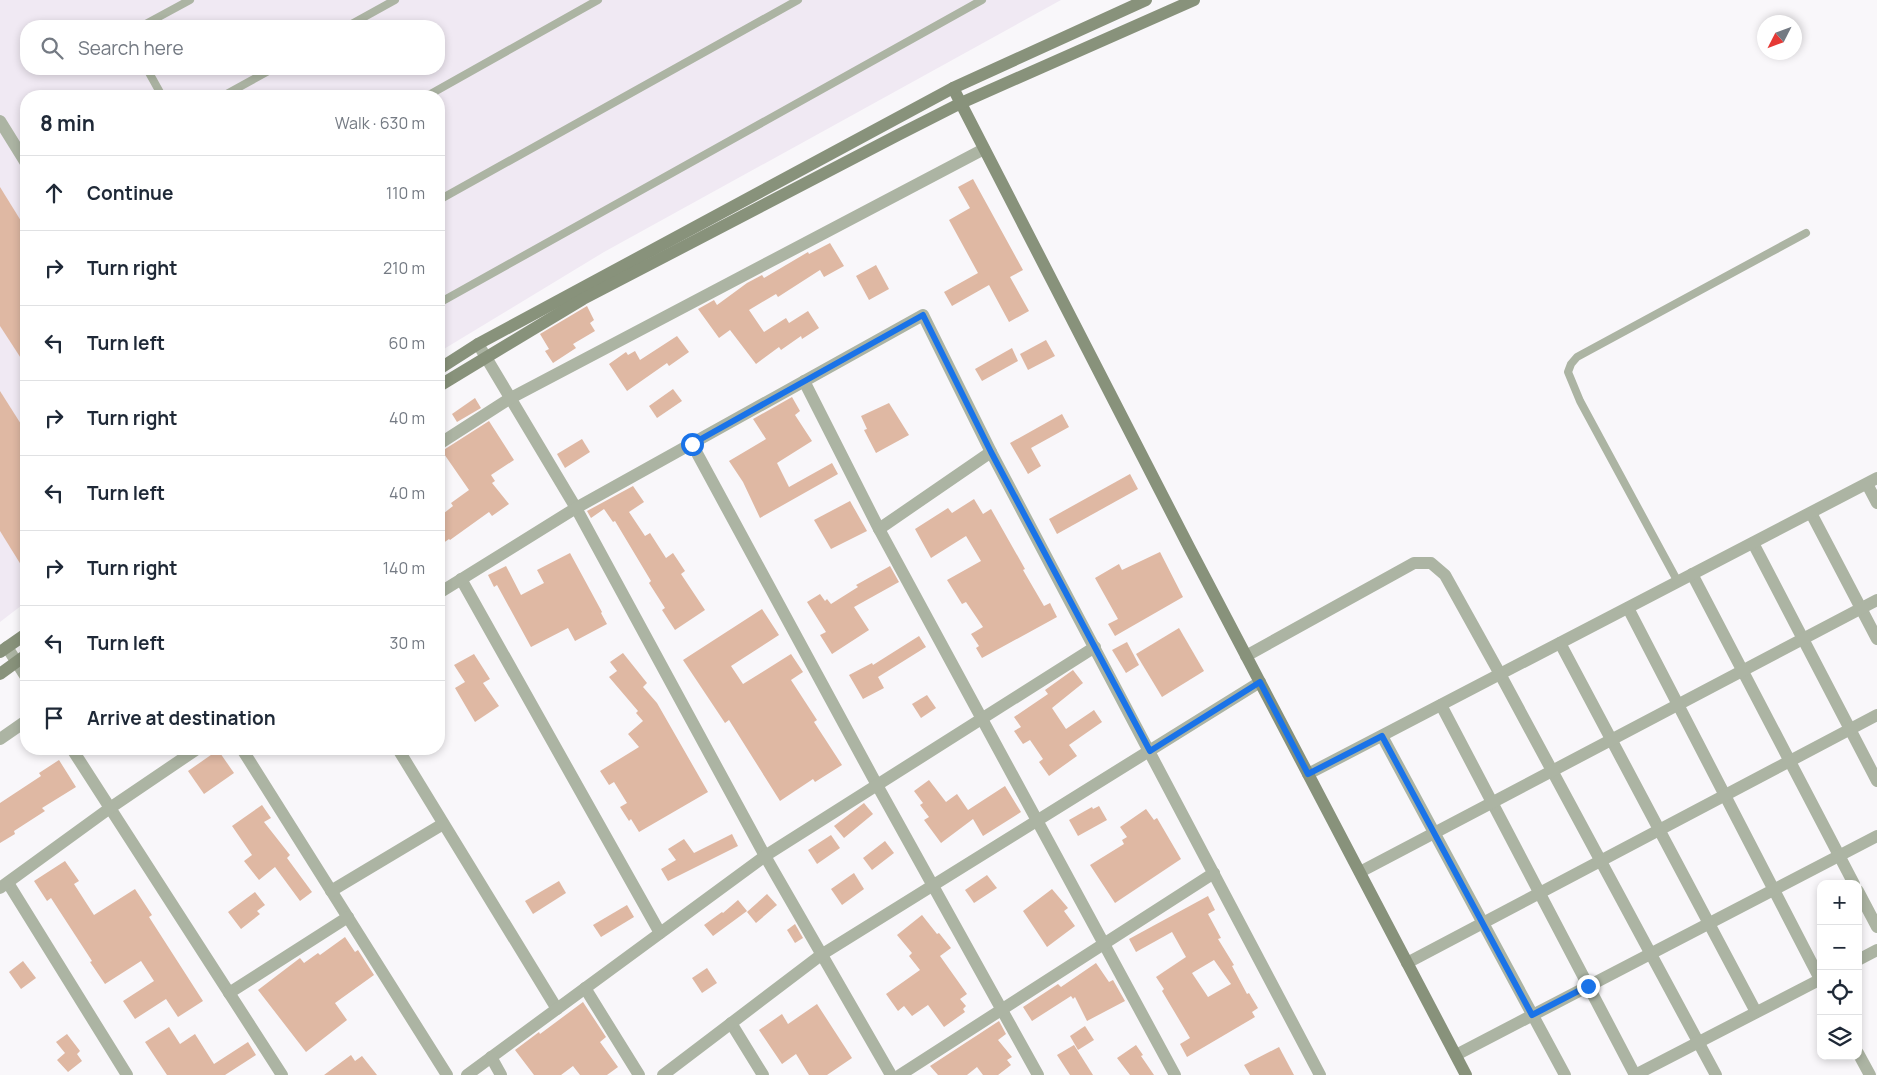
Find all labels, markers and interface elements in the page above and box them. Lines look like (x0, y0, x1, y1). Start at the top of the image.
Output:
north arrow (1757, 15, 1802, 60)
search box (20, 20, 445, 75)
icon: search (38, 34, 66, 62)
text: Search here (78, 35, 184, 61)
text: 8 min (40, 109, 95, 137)
text: Walk · 630 m (335, 112, 425, 134)
icon: ahead (40, 179, 68, 207)
text: Continue (87, 180, 173, 206)
text: 110 m (386, 182, 425, 204)
icon: right (40, 254, 68, 282)
text: Turn right (87, 255, 177, 281)
text: 210 m (383, 257, 425, 279)
icon: left (40, 329, 68, 357)
text: Turn left (87, 330, 165, 356)
text: 60 m (389, 332, 425, 354)
icon: right (40, 404, 68, 432)
text: Turn right (87, 405, 177, 431)
text: 40 m (389, 407, 425, 429)
route start (681, 433, 704, 456)
icon: left (40, 479, 68, 507)
text: Turn left (87, 480, 165, 506)
text: 40 m (389, 482, 425, 504)
icon: right (40, 554, 68, 582)
text: Turn right (87, 555, 177, 581)
text: 140 m (383, 557, 425, 579)
icon: left (40, 629, 68, 657)
text: Turn left (87, 630, 165, 656)
text: 30 m (390, 632, 425, 654)
icon: arrive (40, 704, 68, 732)
text: Arrive at destination (87, 705, 276, 731)
map controls (1817, 880, 1862, 1060)
button: + (1817, 880, 1862, 925)
button: − (1817, 925, 1862, 970)
button: locate (1817, 970, 1862, 1015)
route end (1577, 975, 1600, 998)
button: layers (1817, 1015, 1862, 1060)

